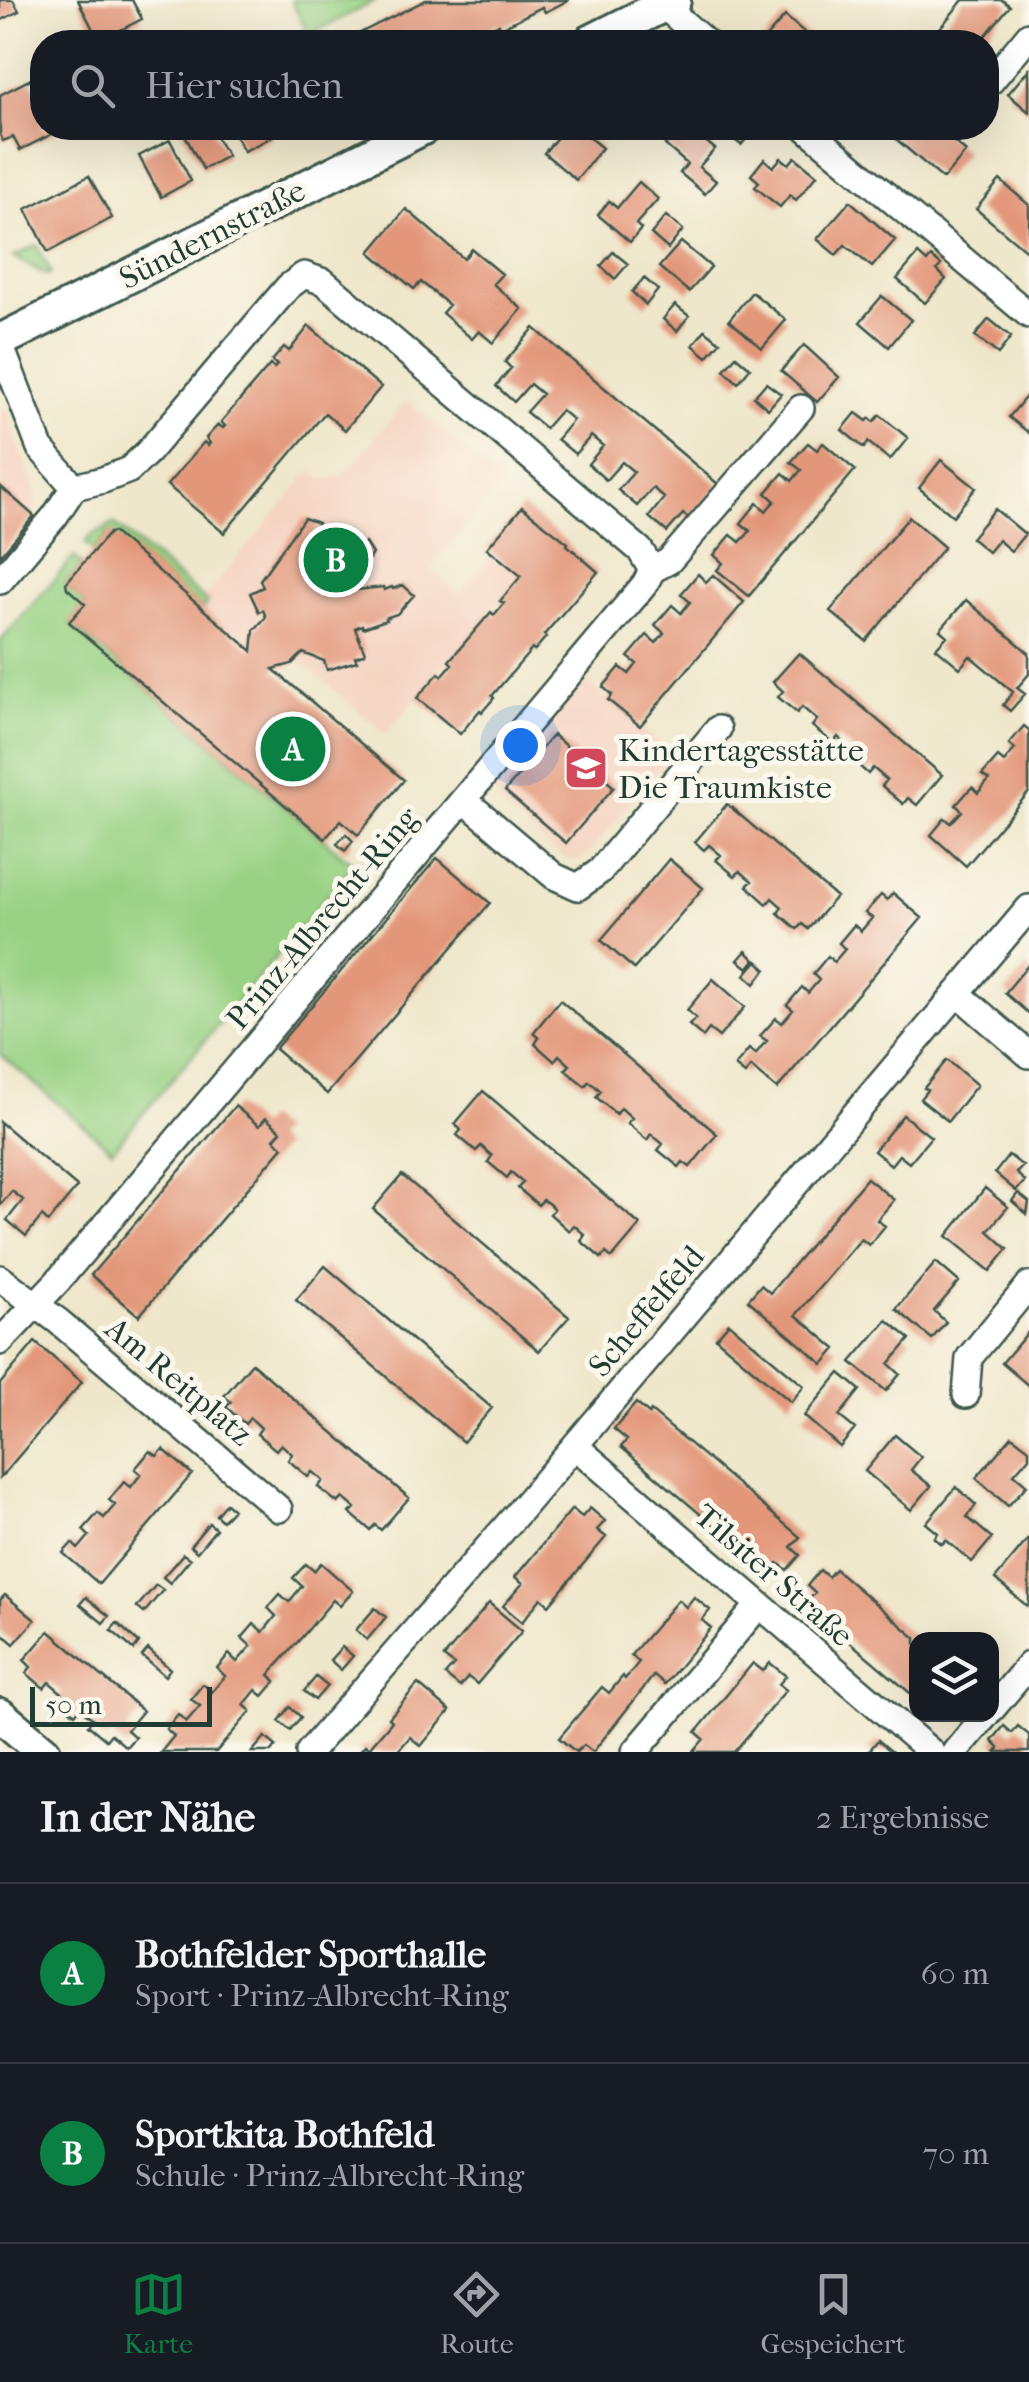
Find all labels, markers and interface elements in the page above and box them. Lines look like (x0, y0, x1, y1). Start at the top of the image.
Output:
search box (30, 30, 999, 140)
icon: search (65, 58, 120, 113)
text: Hier suchen (145, 63, 343, 108)
street label: Sündernstraße (113, 172, 311, 297)
pin: B (304, 522, 368, 598)
pin: A (260, 712, 326, 786)
your location (495, 720, 546, 771)
place label: Kindertagesstätte Die Traumkiste (618, 732, 864, 806)
school or university icon: Kindertagesstätte Die Traumkiste (563, 745, 609, 791)
street label: Prinz-Albrecht-Ring (219, 799, 427, 1037)
street label: Scheffelfeld (581, 1238, 712, 1384)
street label: Am Reitplatz (96, 1308, 259, 1453)
street label: Tilsiter Straße (687, 1497, 861, 1654)
map controls (909, 1632, 999, 1722)
button: layers (909, 1632, 999, 1722)
scale bar (30, 1682, 212, 1726)
text: 50 m (45, 1688, 102, 1721)
text: In der Nähe (40, 1793, 255, 1842)
text: 2 Ergebnisse (816, 1799, 989, 1836)
text: Bothfelder Sporthalle (135, 1932, 486, 1977)
text: A (62, 1955, 83, 1992)
text: 60 m (921, 1955, 989, 1992)
text: Sport · Prinz-Albrecht-Ring (135, 1977, 509, 2014)
text: Sportkita Bothfeld (135, 2112, 434, 2157)
text: B (62, 2135, 83, 2172)
text: 70 m (923, 2135, 989, 2172)
text: Schule · Prinz-Albrecht-Ring (135, 2157, 524, 2194)
tab: Karte (124, 2267, 193, 2360)
tab: Route (440, 2267, 514, 2360)
tab: Gespeichert (761, 2267, 905, 2360)

